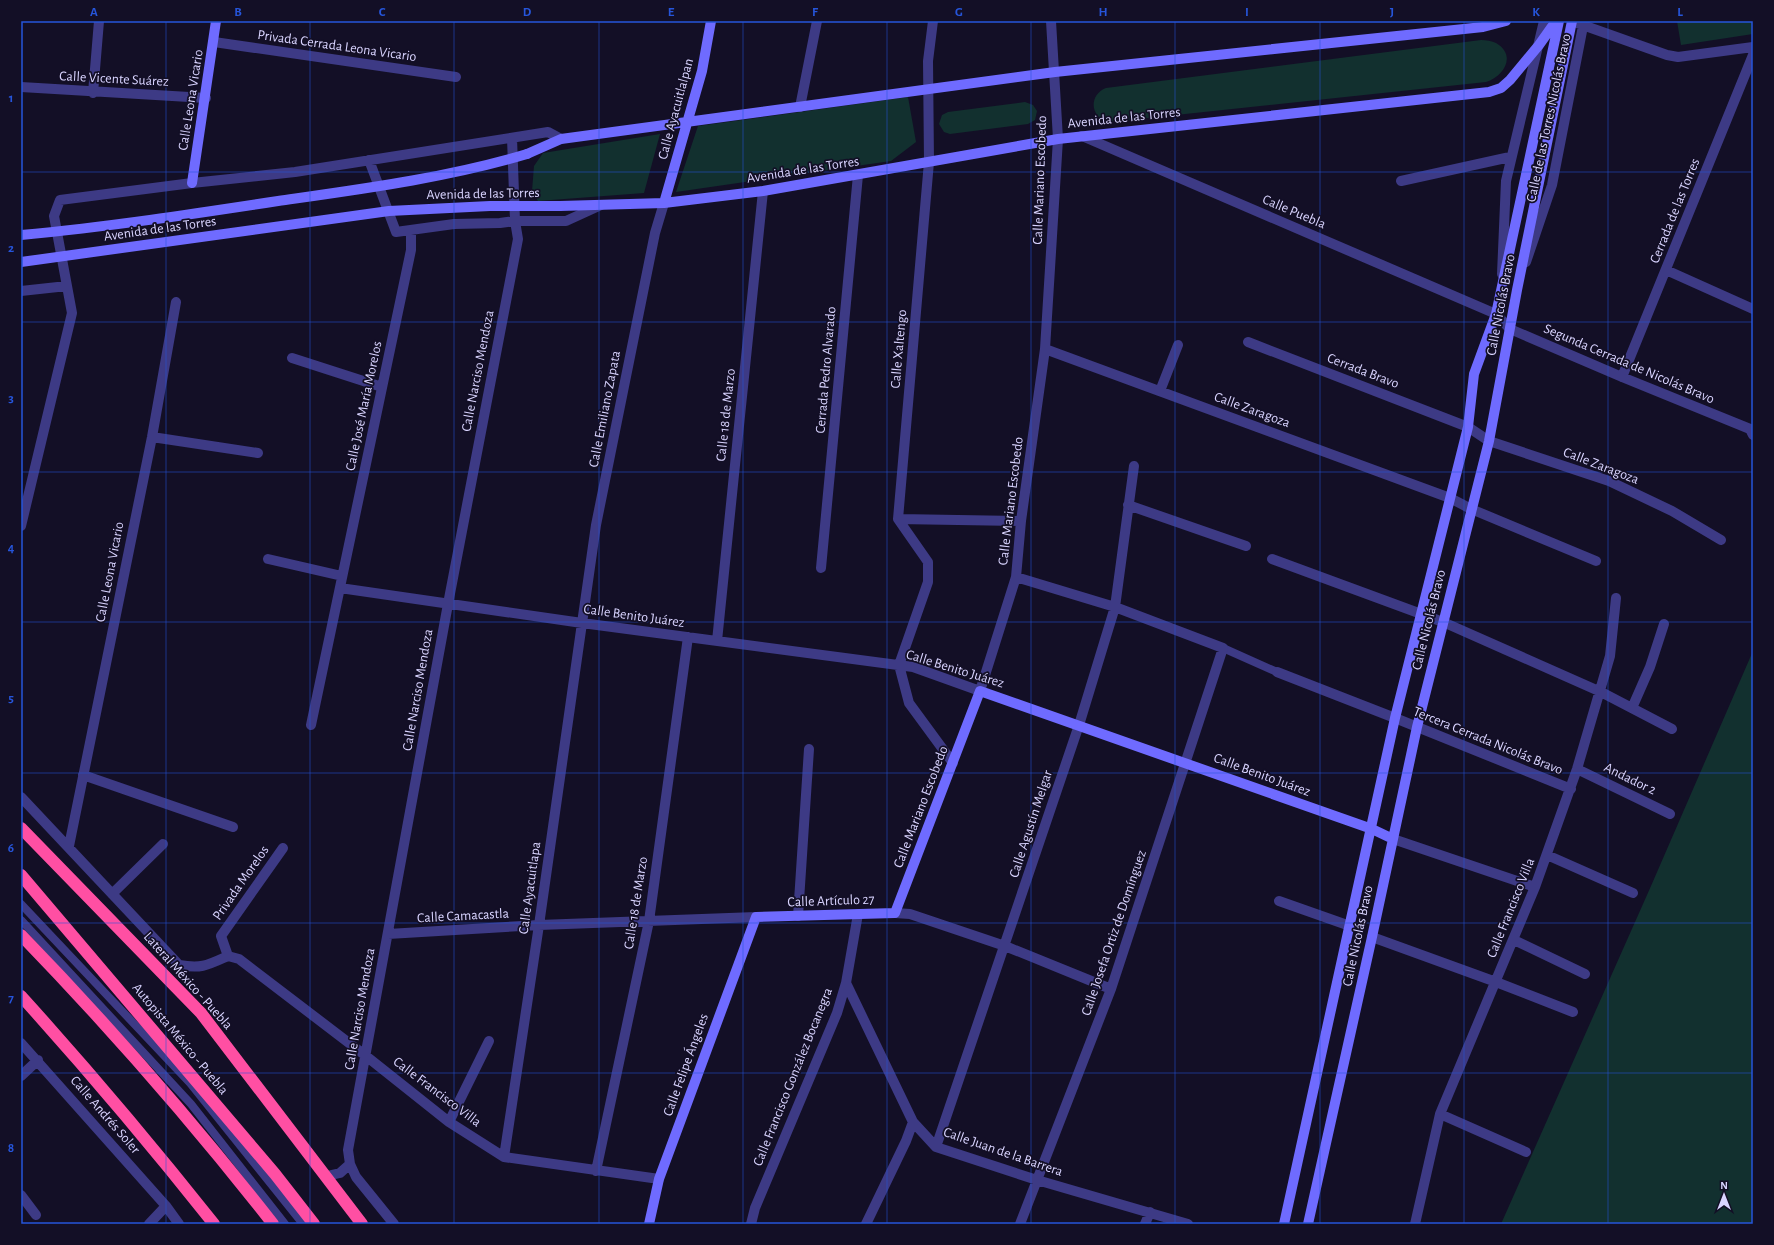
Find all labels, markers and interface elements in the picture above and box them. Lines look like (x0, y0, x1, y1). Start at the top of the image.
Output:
text: A (90, 6, 98, 19)
text: B (234, 6, 242, 19)
text: C (379, 6, 386, 19)
text: D (523, 6, 532, 19)
text: E (668, 6, 675, 19)
text: F (812, 6, 819, 19)
text: G (955, 6, 963, 19)
text: H (1098, 6, 1108, 19)
text: I (1245, 6, 1249, 19)
text: J (1390, 6, 1394, 19)
text: K (1532, 6, 1540, 19)
text: L (1677, 6, 1683, 19)
street label: Privada Cerrada Leona Vicario (257, 28, 418, 64)
street label: Calle de las Torres Nicolás Bravo (1524, 32, 1574, 203)
street label: Calle Leona Vicario (176, 48, 206, 151)
street label: Calle Ayacuitlalpan (656, 57, 696, 161)
street label: Calle Vicente Suárez (59, 69, 169, 89)
text: 1 (9, 92, 13, 105)
street label: Avenida de las Torres (1067, 105, 1181, 131)
street label: Calle Mariano Escobedo (1031, 115, 1049, 245)
street label: Avenida de las Torres (746, 154, 860, 186)
street label: Cerrada de las Torres (1648, 157, 1702, 265)
street label: Avenida de las Torres (426, 186, 540, 202)
street label: Calle Puebla (1260, 192, 1328, 232)
street label: Avenida de las Torres (103, 214, 217, 244)
text: 2 (8, 242, 14, 255)
street label: Calle Nicolás Bravo (1484, 253, 1518, 357)
street label: Cerrada Pedro Alvarado (813, 306, 839, 434)
street label: Calle Narciso Mendoza (459, 309, 497, 433)
street label: Calle Xaltengo (889, 309, 909, 389)
street label: Segunda Cerrada de Nicolás Bravo (1542, 322, 1716, 406)
street label: Calle José María Morelos (343, 340, 385, 472)
street label: Calle Emiliano Zapata (587, 349, 623, 469)
street label: Cerrada Bravo (1325, 351, 1401, 391)
street label: Calle 18 de Marzo (714, 368, 738, 462)
street label: Calle Zaragoza (1212, 390, 1292, 430)
text: 3 (8, 392, 14, 405)
street label: Calle Mariano Escobedo (996, 436, 1026, 566)
street label: Calle Zaragoza (1561, 445, 1641, 487)
street label: Calle Leona Vicario (93, 521, 127, 623)
text: 4 (8, 542, 15, 555)
street label: Calle Nicolás Bravo (1410, 568, 1448, 672)
street label: Calle Benito Juárez (583, 602, 686, 630)
street label: Calle Narciso Mendoza (400, 628, 436, 752)
street label: Calle Benito Juárez (904, 647, 1006, 691)
text: 5 (8, 692, 14, 705)
street label: Tercera Cerrada Nicolás Bravo (1411, 705, 1565, 778)
street label: Calle Mariano Escobedo (891, 744, 951, 870)
street label: Calle Benito Juárez (1212, 751, 1312, 799)
street label: Andador 2 (1602, 760, 1658, 798)
street label: Calle Agustín Melgar (1007, 768, 1055, 880)
street label: Calle Ayacuitlapa (517, 840, 544, 935)
text: 6 (8, 842, 14, 855)
street label: Privada Morelos (210, 843, 272, 923)
street label: Calle Josefa Ortiz de Domínguez (1079, 848, 1149, 1018)
street label: Calle 18 de Marzo (622, 856, 650, 950)
street label: Calle Francisco Villa (1485, 856, 1538, 960)
street label: Calle Nicolás Bravo (1340, 884, 1376, 988)
street label: Calle Artículo 27 (787, 892, 875, 910)
street label: Calle Camacastla (417, 907, 510, 925)
street label: Lateral México - Puebla (141, 930, 235, 1033)
street label: Calle Narciso Mendoza (342, 947, 378, 1071)
street label: Autopista México - Puebla (129, 981, 231, 1098)
street label: Calle Francisco González Bocanegra (751, 985, 835, 1168)
text: 7 (8, 992, 14, 1005)
street label: Calle Felipe Ángeles (658, 1011, 711, 1118)
street label: Calle Francisco Villa (390, 1054, 484, 1130)
street label: Calle Andrés Soler (68, 1073, 143, 1157)
street label: Calle Juan de la Barrera (942, 1125, 1065, 1179)
text: 8 (8, 1142, 14, 1155)
north arrow (1704, 1175, 1744, 1215)
text: N (1720, 1180, 1728, 1191)

